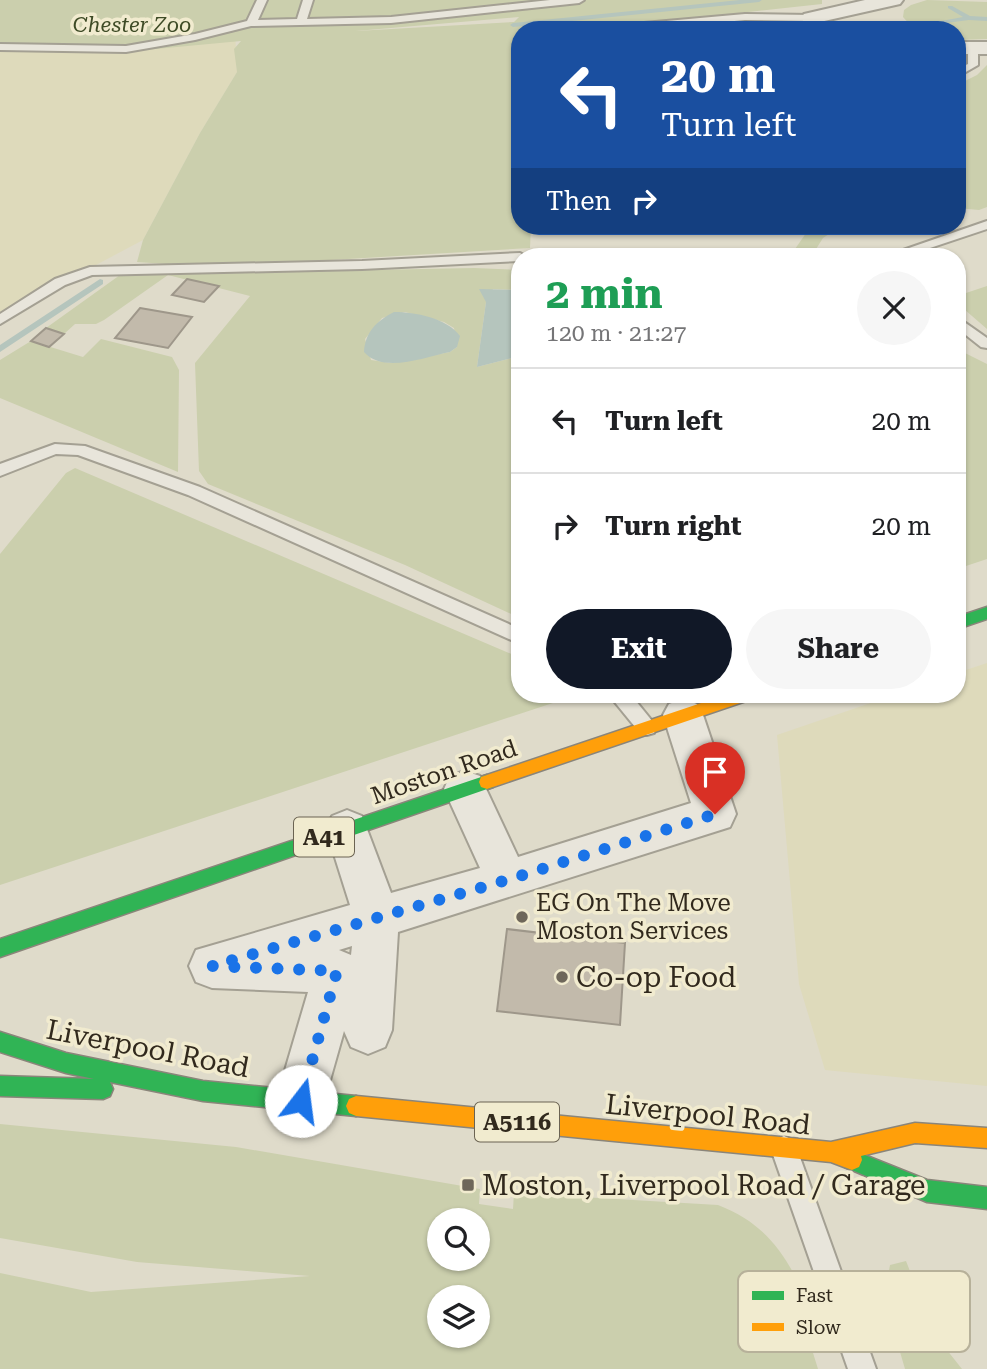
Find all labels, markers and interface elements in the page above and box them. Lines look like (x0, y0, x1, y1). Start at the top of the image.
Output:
park label: Chester Zoo (73, 13, 191, 37)
text: 20 m (661, 47, 776, 104)
icon: left (546, 49, 637, 140)
text: Turn left (661, 106, 796, 144)
icon: right (625, 182, 663, 220)
text: Then (546, 186, 611, 216)
text: 2 min (546, 269, 663, 318)
button: close (857, 271, 931, 345)
text: 120 m · 21:27 (546, 320, 686, 347)
icon: left (546, 402, 584, 440)
text: Turn left (605, 406, 723, 436)
text: 20 m (872, 406, 931, 436)
icon: right (546, 507, 584, 545)
text: Turn right (605, 511, 741, 541)
text: 20 m (872, 511, 931, 541)
button: Exit (546, 609, 732, 689)
button: Share (746, 609, 931, 689)
street label: Moston Road (367, 734, 521, 810)
pin (685, 742, 745, 814)
icon: arrive (696, 753, 734, 791)
road number: A41 (294, 818, 354, 856)
place label: EG On The Move Moston Services (536, 889, 731, 945)
marker: EG On The Move Moston Services (514, 909, 530, 925)
place label: Co-op Food (576, 961, 736, 994)
marker: Co-op Food (554, 969, 570, 985)
street label: Liverpool Road (44, 1013, 252, 1084)
position arrow (264, 1064, 338, 1138)
street label: Liverpool Road (604, 1087, 812, 1142)
road number: A5116 (475, 1102, 559, 1142)
place label: Moston, Liverpool Road / Garage (482, 1169, 925, 1202)
marker: Moston, Liverpool Road / Garage (460, 1177, 476, 1193)
map controls (427, 1208, 490, 1348)
button: search (427, 1208, 490, 1271)
legend (738, 1271, 970, 1352)
text: Fast (796, 1284, 833, 1307)
button: layers (427, 1285, 490, 1348)
text: Slow (796, 1316, 841, 1339)

